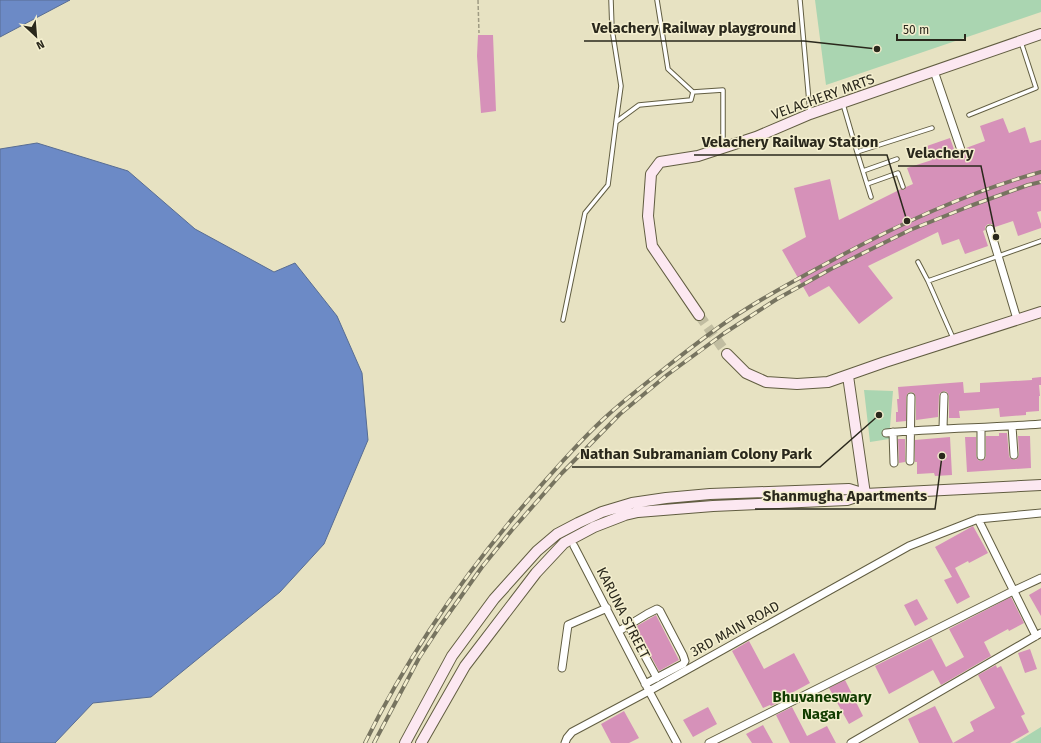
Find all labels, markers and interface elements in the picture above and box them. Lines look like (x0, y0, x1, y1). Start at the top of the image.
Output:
callout: Velachery Railway playground (584, 14, 804, 41)
north arrow (16, 16, 56, 56)
scale bar (897, 16, 965, 42)
text: Velachery Railway playground (591, 19, 796, 37)
text: 50 m (903, 23, 929, 37)
text: N (34, 37, 46, 52)
street label: VELACHERY MRTS (769, 70, 877, 123)
callout: Velachery Railway Station (694, 128, 887, 155)
text: Velachery Railway Station (701, 133, 878, 151)
callout: Velachery (898, 139, 981, 166)
text: Velachery (906, 144, 974, 162)
callout: Nathan Subramaniam Colony Park (572, 440, 820, 467)
text: Nathan Subramaniam Colony Park (580, 445, 813, 463)
callout: Shanmugha Apartments (755, 482, 935, 509)
text: Shanmugha Apartments (763, 487, 927, 505)
street label: KARUNA STREET (593, 564, 654, 662)
street label: 3RD MAIN ROAD (687, 597, 783, 661)
district label: Bhuvaneswary Nagar (772, 688, 872, 723)

